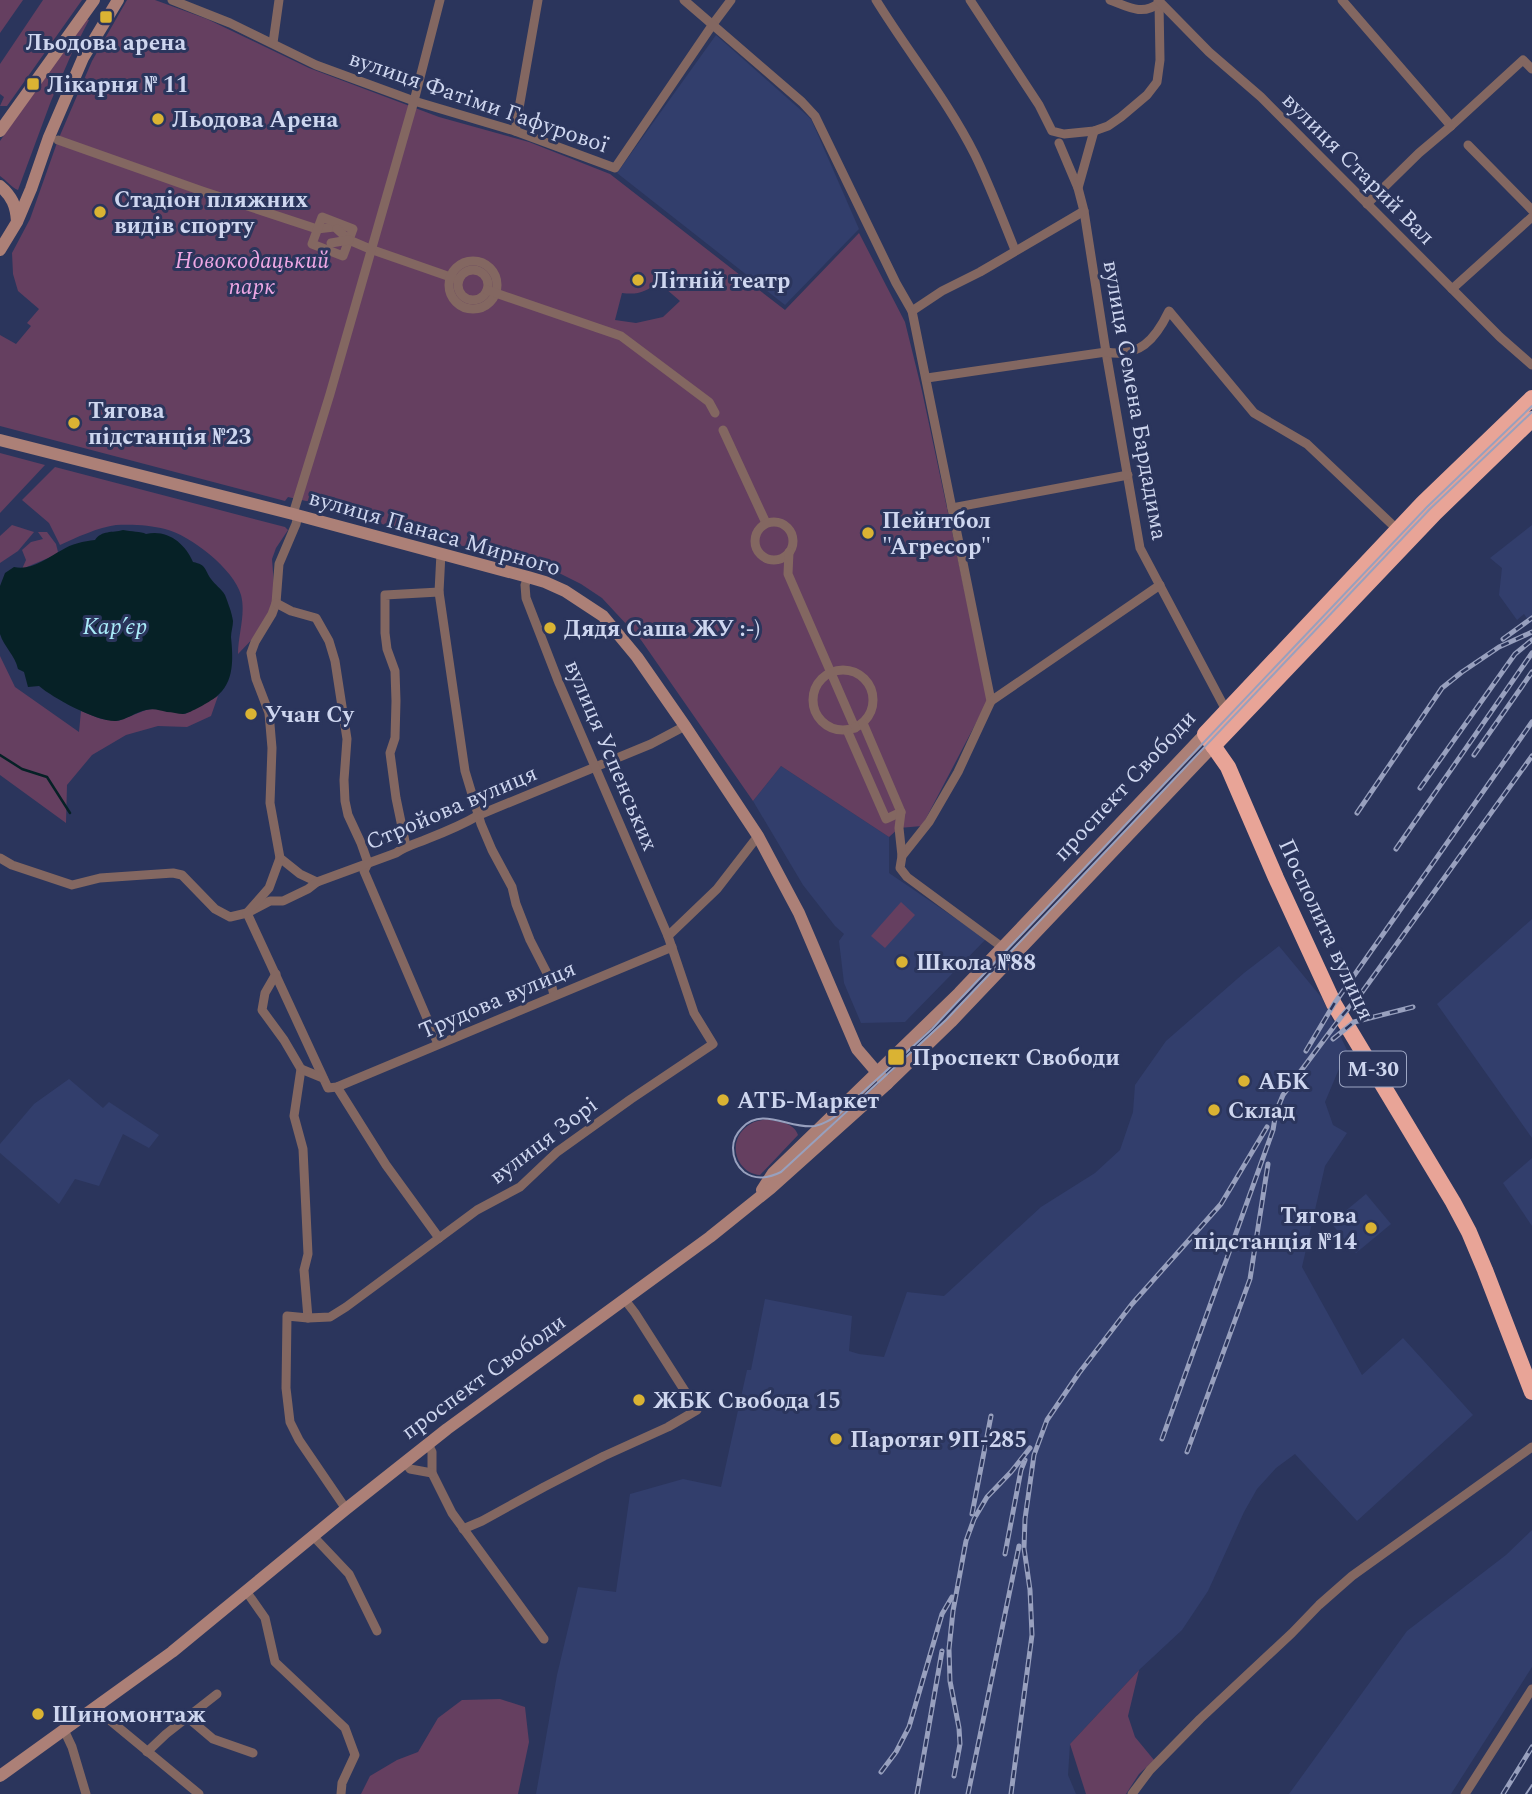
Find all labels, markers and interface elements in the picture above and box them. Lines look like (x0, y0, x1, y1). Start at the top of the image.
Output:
marker: Льодова арена (98, 9, 114, 25)
place label: Льодова арена (26, 26, 187, 61)
street label: вулиця Фатіми Гафурової (344, 41, 613, 163)
place label: Лікарня № 11 (47, 68, 189, 103)
marker: Лікарня № 11 (25, 76, 41, 92)
street label: вулиця Старий Вал (1273, 84, 1443, 254)
place label: Льодова Арена (172, 103, 338, 138)
marker: Льодова Арена (150, 111, 166, 127)
place label: Стадіон пляжних видів спорту (114, 183, 308, 244)
marker: Стадіон пляжних видів спорту (92, 204, 108, 220)
park label: Новокодацький парк (175, 244, 329, 305)
street label: вулиця Семена Бардадима (1093, 258, 1176, 543)
place label: Лiтнiй театр (652, 264, 790, 299)
marker: Лiтнiй театр (630, 272, 646, 288)
place label: Тягова пiдстанцiя №23 (88, 394, 251, 455)
marker: Тягова пiдстанцiя №23 (66, 415, 82, 431)
street label: вулиця Панаса Мирного (305, 481, 565, 586)
place label: Пейнтбол "Агресор" (882, 504, 991, 565)
marker: Пейнтбол "Агресор" (860, 525, 876, 541)
water label: Кар’єр (83, 609, 148, 645)
place label: Дядя Саша ЖУ :-) (564, 612, 760, 647)
marker: Дядя Саша ЖУ :-) (542, 620, 558, 636)
street label: вулиця Успенських (555, 655, 667, 857)
place label: Учан Су (265, 698, 355, 733)
street label: проспект Свободи (1045, 702, 1205, 870)
marker: Учан Су (243, 706, 259, 722)
street label: Стройова вулиця (360, 756, 543, 860)
street label: Посполита вулиця (1268, 833, 1383, 1026)
place label: Школа №88 (916, 946, 1036, 981)
street label: Трудова вулиця (414, 952, 581, 1049)
marker: Школа №88 (894, 954, 910, 970)
place label: Проспект Свободи (912, 1041, 1120, 1076)
marker: Проспект Свободи (886, 1047, 906, 1067)
road number: М-30 (1340, 1052, 1406, 1086)
place label: АБК (1258, 1065, 1310, 1100)
marker: АБК (1236, 1073, 1252, 1089)
place label: АТБ-Маркет (737, 1084, 880, 1119)
street label: вулиця Зорі (482, 1089, 606, 1194)
marker: АТБ-Маркет (715, 1092, 731, 1108)
place label: Склад (1228, 1094, 1295, 1129)
marker: Склад (1206, 1102, 1222, 1118)
place label: Тягова пiдстанцiя №14 (1194, 1199, 1357, 1260)
marker: Тягова пiдстанцiя №14 (1363, 1220, 1379, 1236)
street label: проспект Свободи (394, 1305, 574, 1449)
place label: ЖБК Свобода 15 (653, 1384, 841, 1419)
marker: ЖБК Свобода 15 (631, 1392, 647, 1408)
place label: Паротяг 9П-285 (850, 1423, 1027, 1458)
marker: Паротяг 9П-285 (828, 1431, 844, 1447)
place label: Шиномонтаж (52, 1698, 206, 1733)
marker: Шиномонтаж (30, 1706, 46, 1722)

